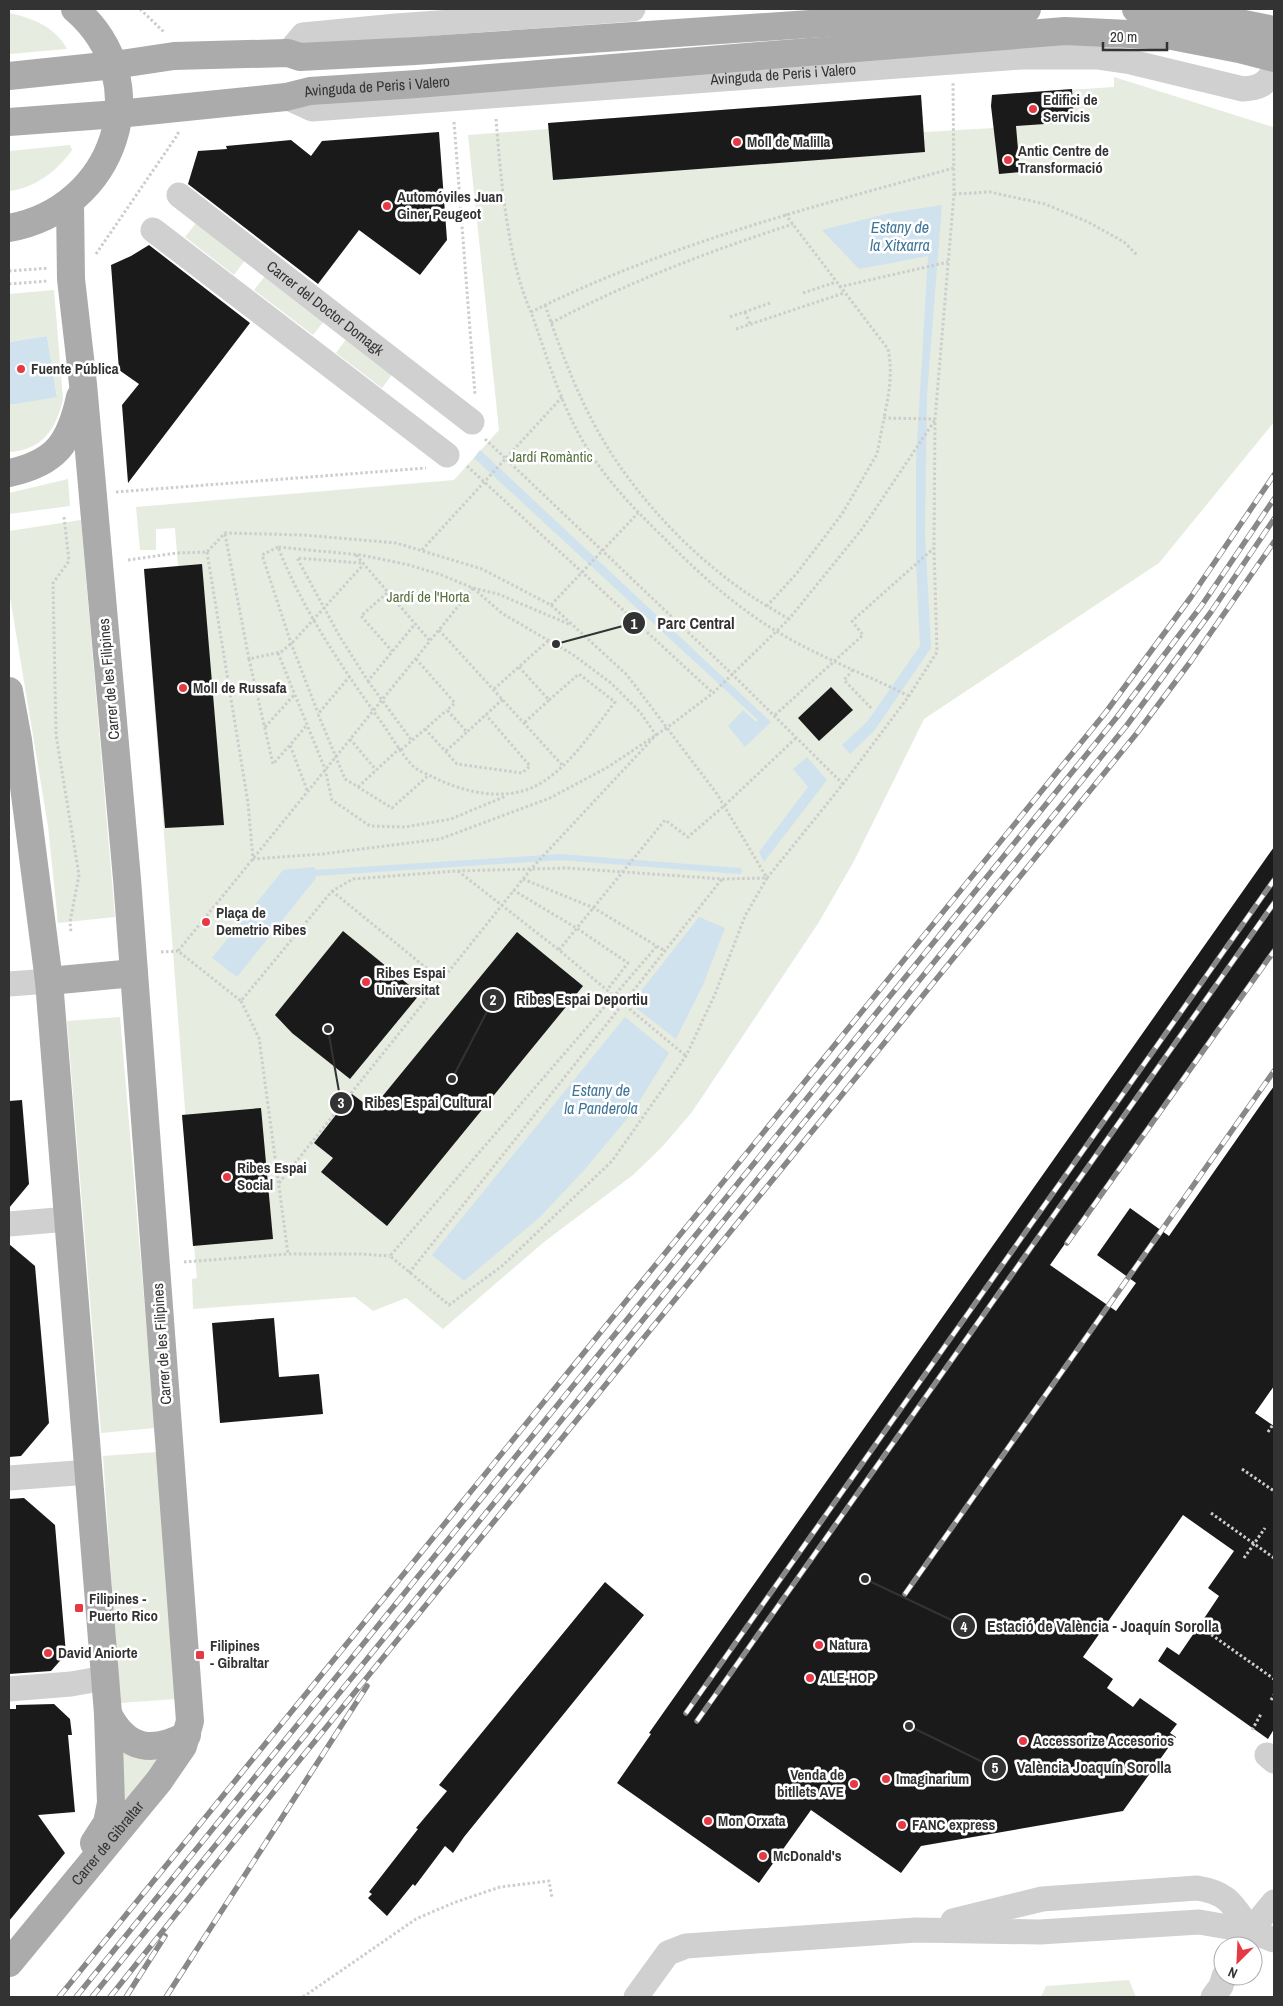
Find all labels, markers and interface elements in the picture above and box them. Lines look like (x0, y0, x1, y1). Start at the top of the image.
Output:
scale bar (1103, 20, 1167, 52)
text: 20 m (1110, 26, 1137, 47)
street label: Avinguda de Peris i Valero (708, 58, 857, 90)
street label: Avinguda de Peris i Valero (301, 70, 451, 102)
place label: Edifici de Servicis (1043, 89, 1098, 127)
marker: Edifici de Servicis (1027, 103, 1039, 115)
place label: Moll de Malilla (747, 131, 831, 152)
marker: Moll de Malilla (731, 136, 743, 148)
place label: Antic Centre de Transformació (1018, 140, 1109, 178)
marker: Antic Centre de Transformació (1002, 154, 1014, 166)
place label: Automóviles Juan Giner Peugeot (397, 186, 503, 224)
marker: Automóviles Juan Giner Peugeot (381, 200, 393, 212)
water label: Estany de la Xitxarra (870, 216, 930, 256)
street label: Carrer del Doctor Domagk (262, 256, 389, 361)
place label: Fuente Pública (31, 358, 119, 379)
marker: Fuente Pública (15, 363, 27, 375)
park label: Jardí Romàntic (509, 446, 593, 467)
park label: Jardí de l'Horta (386, 586, 470, 607)
callout: Parc Central (622, 608, 744, 639)
text: Parc Central (657, 612, 735, 634)
text: 1 (631, 613, 638, 634)
street label: Carrer de les Filipines (93, 618, 124, 741)
place label: Moll de Russafa (193, 677, 287, 698)
marker: Moll de Russafa (177, 682, 189, 694)
place label: Plaça de Demetrio Ribes (216, 902, 306, 940)
marker: Plaça de Demetrio Ribes (200, 916, 212, 928)
place label: Ribes Espai Universitat (376, 962, 446, 1000)
marker: Ribes Espai Universitat (360, 976, 372, 988)
callout: Ribes Espai Deportiu (481, 984, 658, 1015)
text: Ribes Espai Deportiu (516, 988, 648, 1010)
text: 2 (490, 989, 497, 1010)
water label: Estany de la Panderola (564, 1079, 638, 1119)
callout: Ribes Espai Cultural (329, 1087, 502, 1118)
text: Ribes Espai Cultural (364, 1091, 492, 1113)
text: 3 (338, 1092, 345, 1113)
place label: Ribes Espai Social (237, 1157, 307, 1195)
marker: Ribes Espai Social (221, 1171, 233, 1183)
street label: Carrer de les Filipines (147, 1283, 176, 1405)
place label: Filipines - Puerto Rico (89, 1588, 158, 1626)
marker: Filipines - Puerto Rico (73, 1602, 85, 1614)
callout: Estació de València - Joaquín Sorolla (952, 1611, 1229, 1642)
text: Estació de València - Joaquín Sorolla (987, 1615, 1220, 1637)
text: 4 (961, 1616, 968, 1637)
place label: Natura (829, 1634, 868, 1655)
place label: Filipines - Gibraltar (210, 1635, 269, 1673)
marker: Natura (813, 1639, 825, 1651)
place label: David Aniorte (58, 1642, 138, 1663)
marker: David Aniorte (42, 1647, 54, 1659)
marker: Filipines - Gibraltar (194, 1649, 206, 1661)
place label: ALE-HOP (820, 1667, 875, 1688)
marker: ALE-HOP (804, 1672, 816, 1684)
place label: Accessorize Accesorios (1033, 1730, 1174, 1751)
marker: Accessorize Accesorios (1017, 1735, 1029, 1747)
callout: València Joaquín Sorolla (982, 1752, 1182, 1783)
text: València Joaquín Sorolla (1017, 1756, 1172, 1778)
text: 5 (992, 1757, 999, 1778)
place label: Venda de bitllets AVE (777, 1764, 844, 1802)
place label: Imaginarium (896, 1768, 969, 1789)
marker: Imaginarium (880, 1773, 892, 1785)
marker: Venda de bitllets AVE (848, 1778, 860, 1790)
street label: Carrer de Gibraltar (66, 1797, 148, 1890)
place label: Mon Orxata (718, 1810, 786, 1831)
place label: FANC express (912, 1814, 996, 1835)
marker: Mon Orxata (702, 1815, 714, 1827)
marker: FANC express (896, 1819, 908, 1831)
place label: McDonald's (773, 1845, 842, 1866)
marker: McDonald's (757, 1850, 769, 1862)
north arrow (1213, 1936, 1263, 1986)
text: N (1225, 1963, 1240, 1983)

